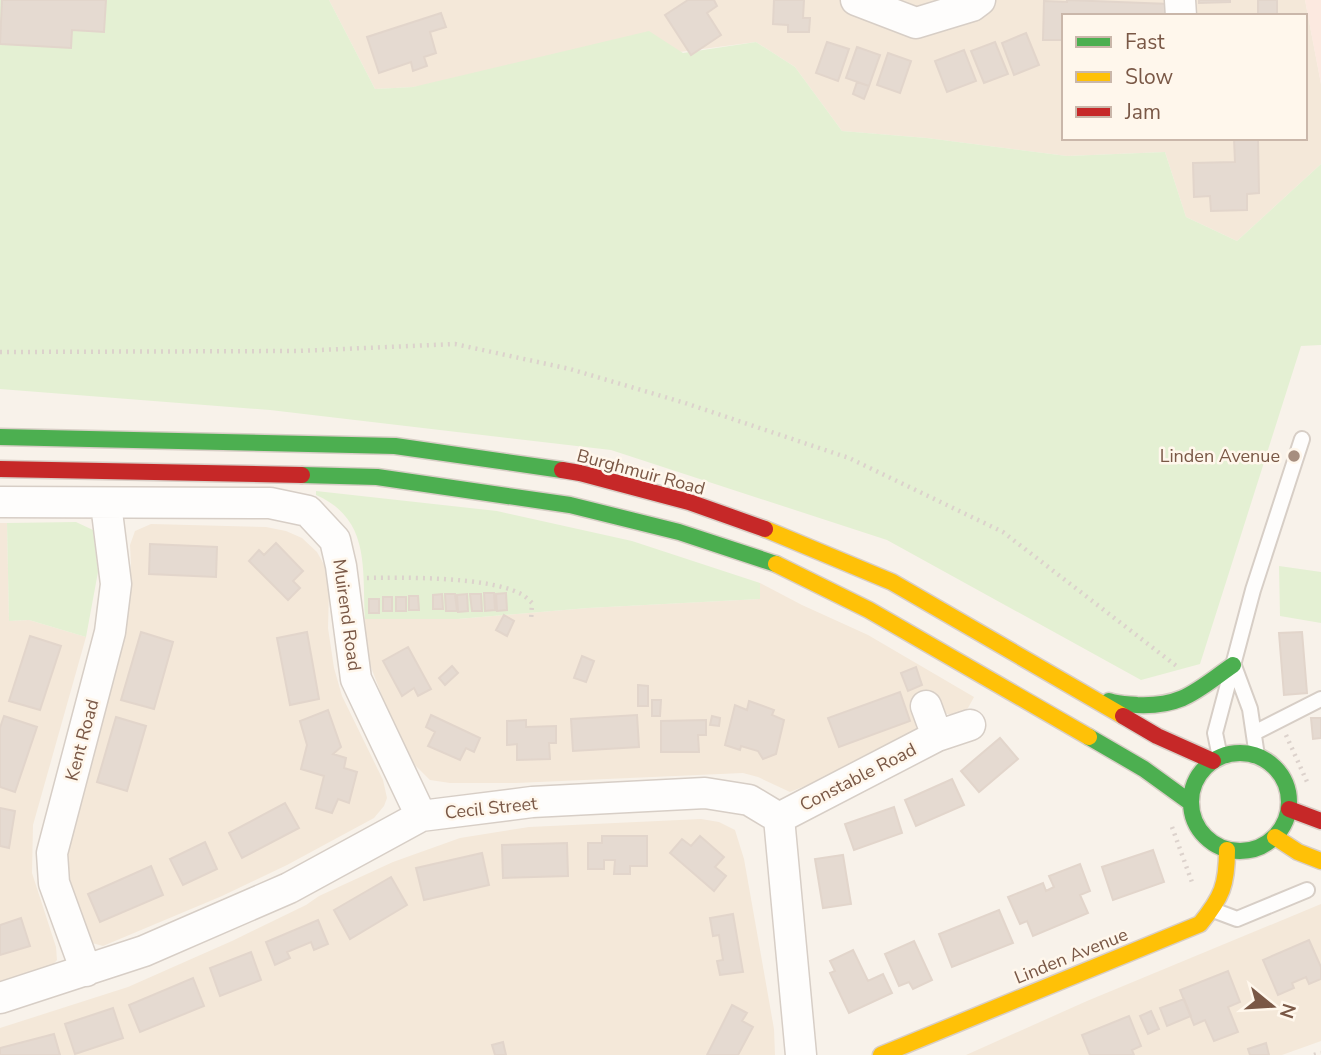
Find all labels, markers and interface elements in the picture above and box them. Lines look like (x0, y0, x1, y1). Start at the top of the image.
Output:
legend (1062, 14, 1307, 140)
text: Fast (1125, 28, 1165, 56)
text: Slow (1125, 63, 1174, 91)
text: Jam (1124, 98, 1161, 126)
street label: Burghmuir Road (574, 443, 708, 501)
place label: Linden Avenue (1160, 444, 1280, 468)
marker: Linden Avenue (1286, 448, 1302, 464)
street label: Muirend Road (327, 557, 367, 673)
street label: Kent Road (60, 696, 104, 784)
street label: Constable Road (796, 737, 920, 817)
street label: Cecil Street (444, 791, 539, 825)
street label: Linden Avenue (1011, 922, 1131, 990)
north arrow (1237, 971, 1307, 1041)
text: N (1273, 1000, 1302, 1022)

